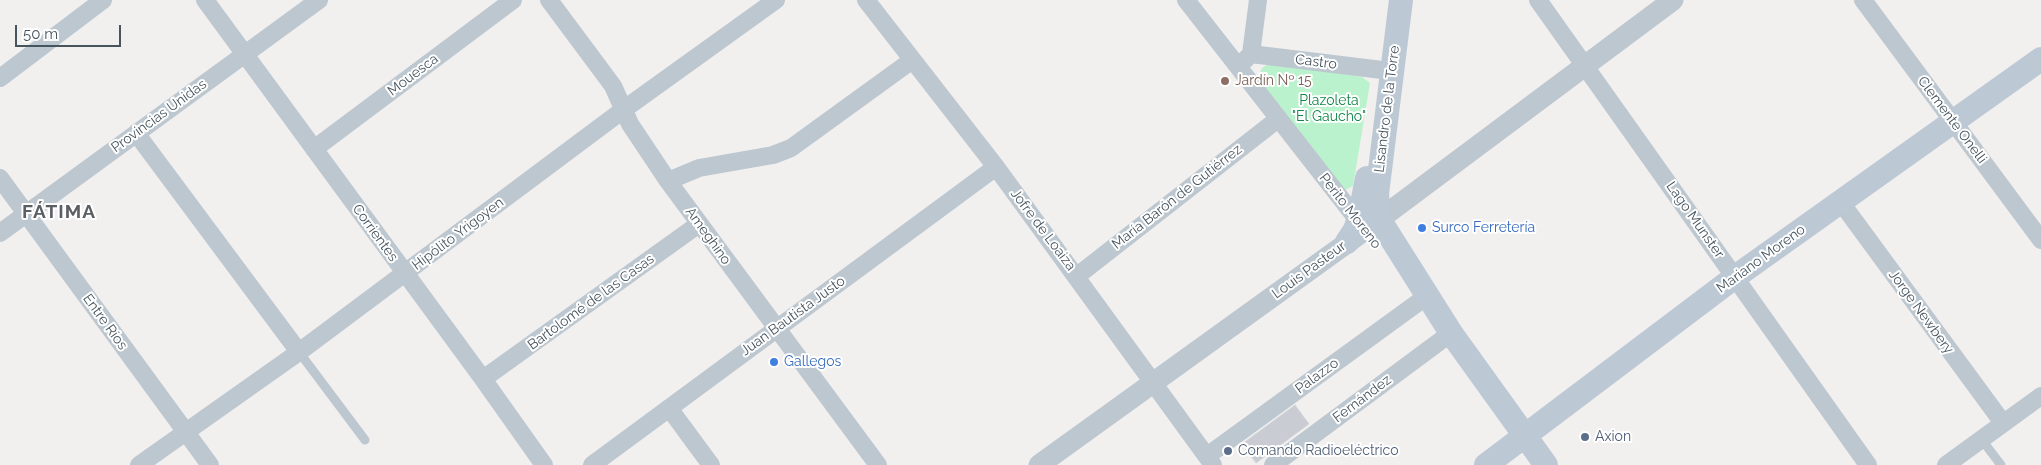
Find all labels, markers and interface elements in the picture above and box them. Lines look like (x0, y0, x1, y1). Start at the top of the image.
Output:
scale bar (18, 15, 124, 47)
text: 50 m (23, 25, 58, 43)
street label: Lisandro de la Torre (1371, 45, 1403, 173)
street label: Mouesca (384, 51, 442, 99)
street label: Castro (1294, 51, 1338, 73)
place label: Jardín Nº 15 (1235, 73, 1312, 89)
street label: Clemente Onelli (1914, 73, 1990, 167)
marker: Jardín Nº 15 (1219, 75, 1231, 87)
street label: Provincias Unidas (108, 76, 210, 156)
park label: Plazoleta "El Gaucho" (1292, 93, 1366, 125)
street label: María Barón de Gutiérrez (1109, 141, 1245, 253)
street label: Perito Moreno (1315, 170, 1385, 252)
street label: Lago Munster (1662, 178, 1728, 262)
street label: Jofre de Loaiza (1007, 186, 1079, 274)
street label: Hipólito Yrigoyen (409, 194, 507, 274)
district label: FÁTIMA (21, 201, 97, 223)
street label: Corrientes (349, 201, 401, 265)
street label: Ameghino (682, 204, 734, 268)
place label: Surco Ferretería (1432, 220, 1535, 236)
street label: Mariano Moreno (1713, 221, 1809, 297)
marker: Surco Ferretería (1416, 222, 1428, 234)
street label: Louis Pasteur (1269, 238, 1349, 302)
street label: Bartolomé de las Casas (524, 250, 658, 354)
street label: Jorge Newbery (1885, 267, 1957, 357)
street label: Juan Bautista Justo (738, 273, 848, 359)
street label: Entre Ríos (79, 291, 131, 353)
place label: Gallegos (784, 354, 841, 370)
street label: Palazzo (1292, 355, 1342, 397)
marker: Gallegos (768, 356, 780, 368)
street label: Fernández (1330, 372, 1394, 426)
place label: Axion (1595, 429, 1631, 445)
marker: Axion (1579, 431, 1591, 443)
place label: Comando Radioeléctrico (1238, 443, 1398, 459)
marker: Comando Radioeléctrico (1222, 445, 1234, 457)

